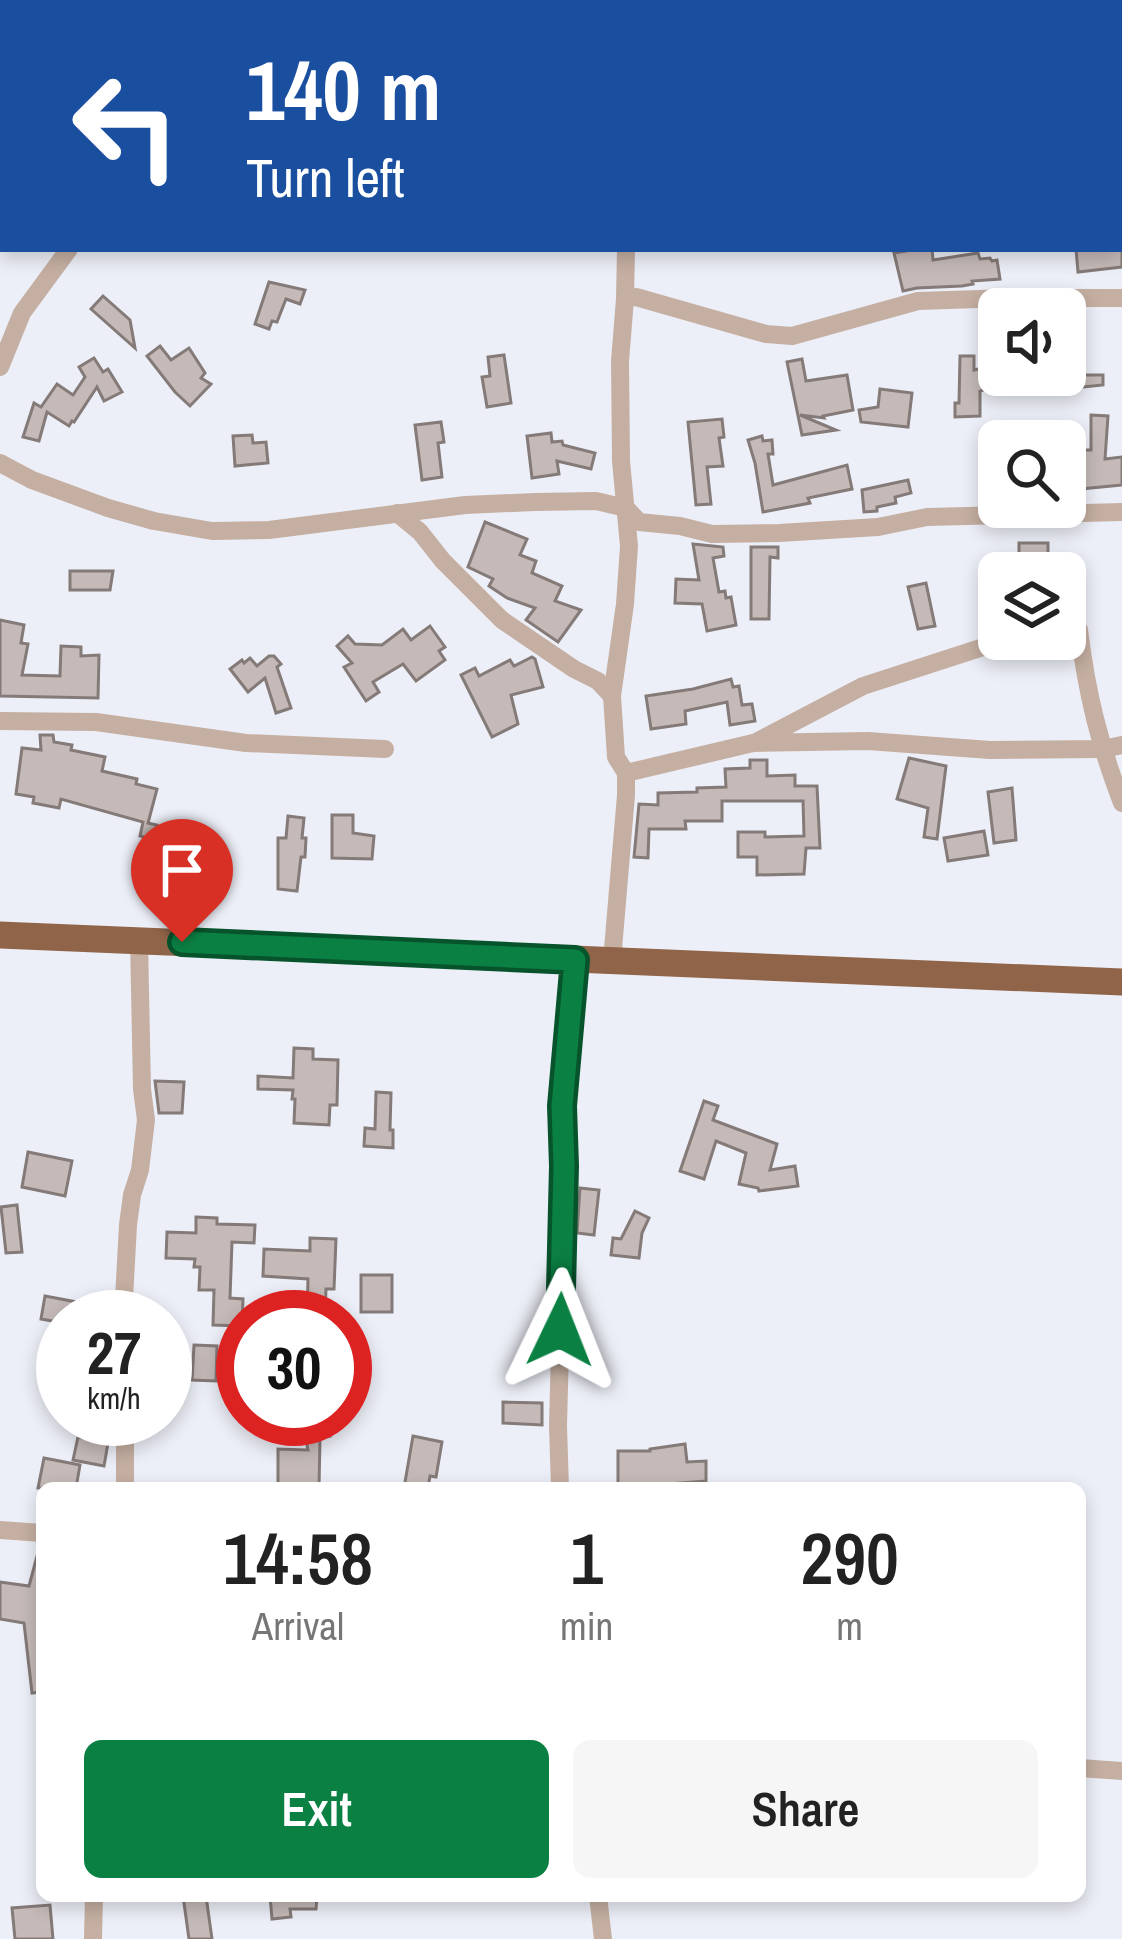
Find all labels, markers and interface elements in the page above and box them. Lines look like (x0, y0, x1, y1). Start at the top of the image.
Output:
text: 140 m (246, 33, 441, 146)
icon: left (48, 48, 204, 204)
text: Turn left (246, 141, 405, 214)
map controls (978, 288, 1086, 660)
button: sound (978, 288, 1086, 396)
button: search (978, 420, 1086, 528)
button: layers (978, 552, 1086, 660)
pin (131, 819, 233, 942)
icon: arrive (149, 837, 215, 903)
position arrow (497, 1267, 623, 1393)
speed limit sign: 30 (216, 1290, 372, 1446)
text: 27 (87, 1312, 141, 1393)
text: km/h (87, 1378, 141, 1418)
text: 14:58 (223, 1509, 373, 1606)
text: 1 (570, 1509, 603, 1606)
text: 290 (800, 1509, 899, 1606)
text: Arrival (252, 1600, 344, 1652)
text: min (560, 1600, 613, 1652)
text: m (836, 1600, 863, 1652)
button: Exit (84, 1740, 549, 1878)
button: Share (573, 1740, 1038, 1878)

